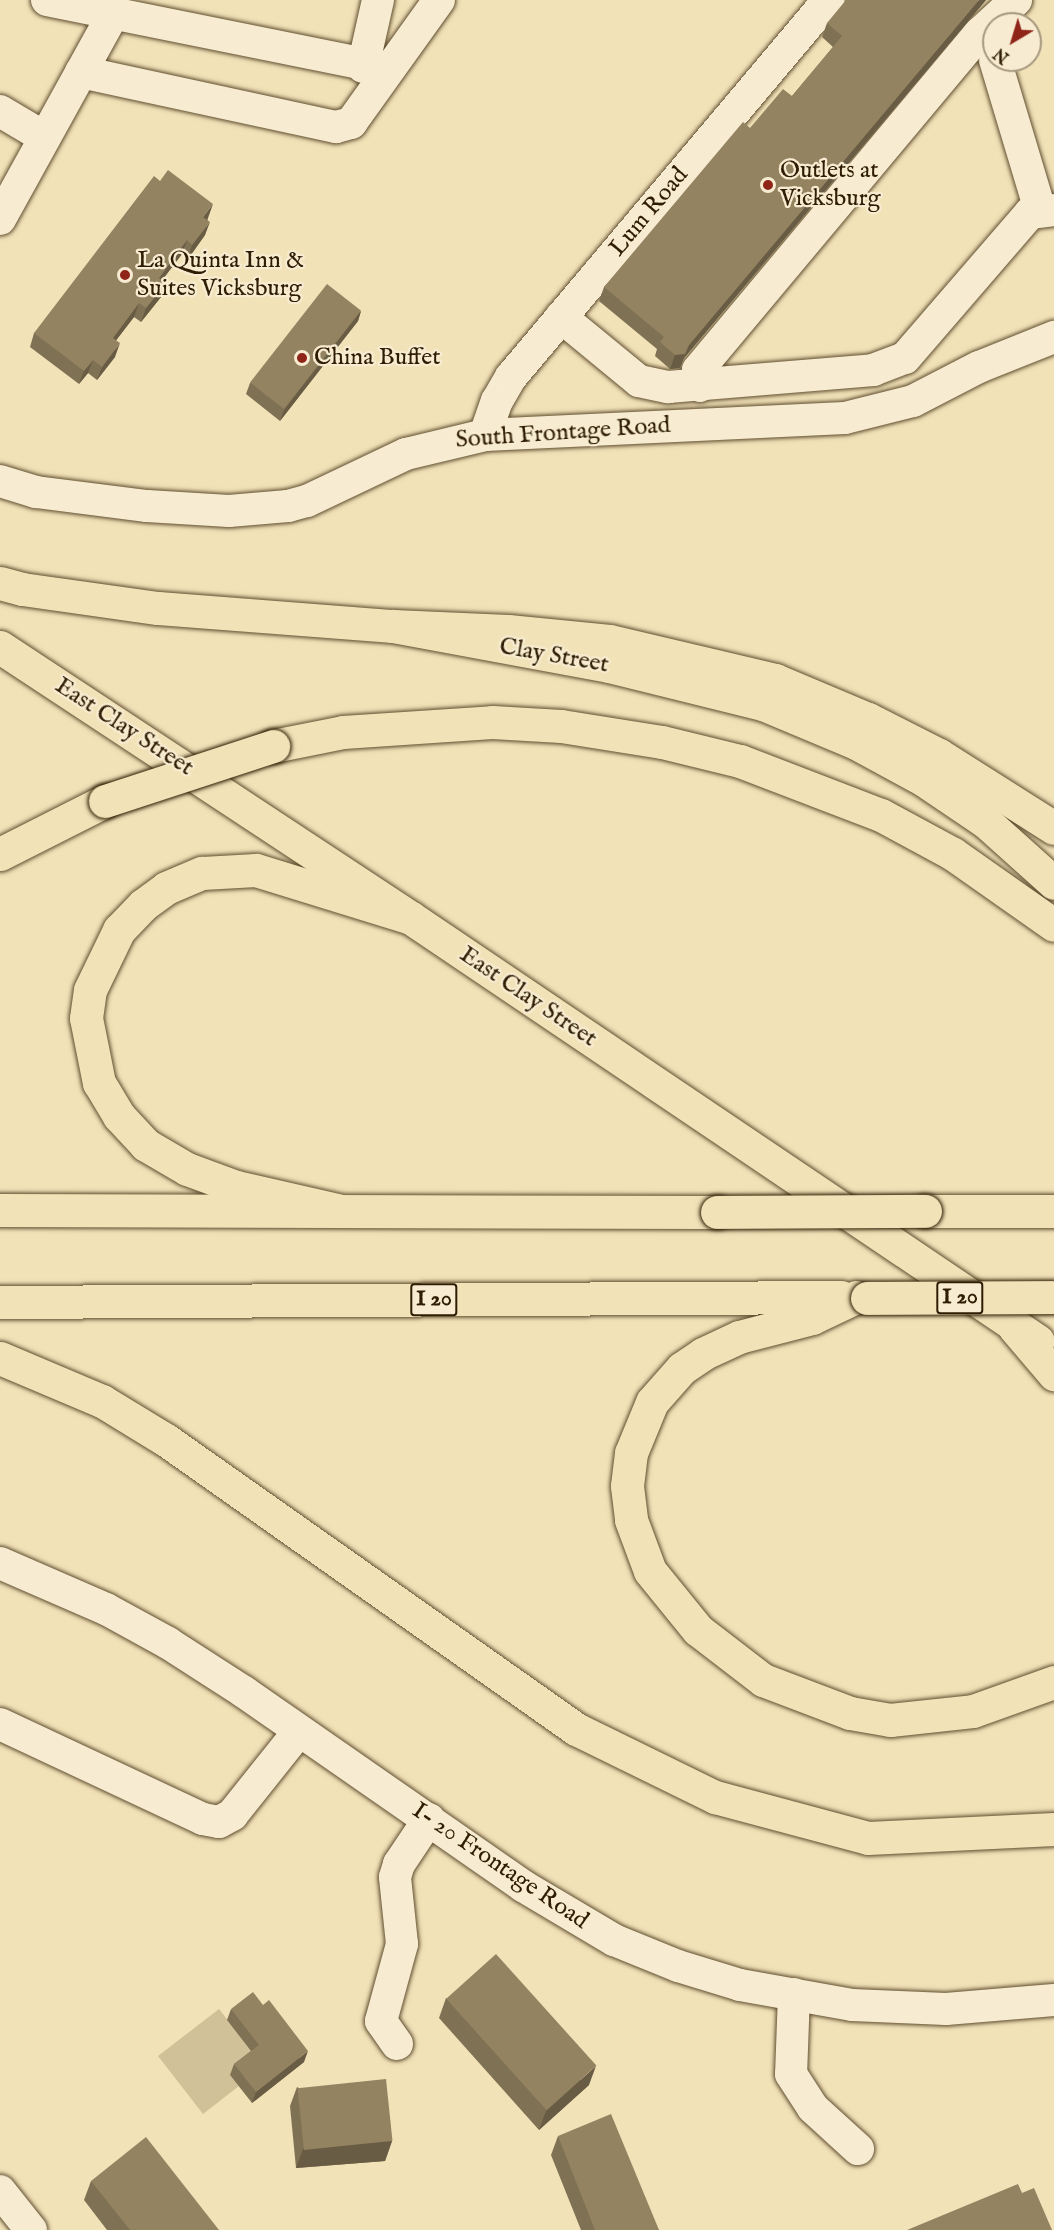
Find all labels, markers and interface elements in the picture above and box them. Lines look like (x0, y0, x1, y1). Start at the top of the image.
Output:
north arrow (982, 12, 1042, 72)
text: N (991, 42, 1014, 67)
place label: Outlets at Vicksburg (780, 157, 881, 213)
street label: Lum Road (603, 162, 695, 262)
marker: Outlets at Vicksburg (761, 178, 775, 192)
place label: La Quinta Inn & Suites Vicksburg (137, 247, 304, 303)
marker: La Quinta Inn & Suites Vicksburg (118, 268, 132, 282)
place label: China Buffet (314, 344, 441, 372)
marker: China Buffet (295, 351, 309, 365)
street label: South Frontage Road (455, 411, 671, 455)
street label: Clay Street (497, 632, 611, 680)
street label: East Clay Street (49, 671, 199, 783)
street label: East Clay Street (454, 940, 602, 1054)
road number: I 20 (936, 1279, 984, 1317)
road number: I 20 (410, 1281, 458, 1319)
street label: I- 20 Frontage Road (406, 1796, 594, 1936)

